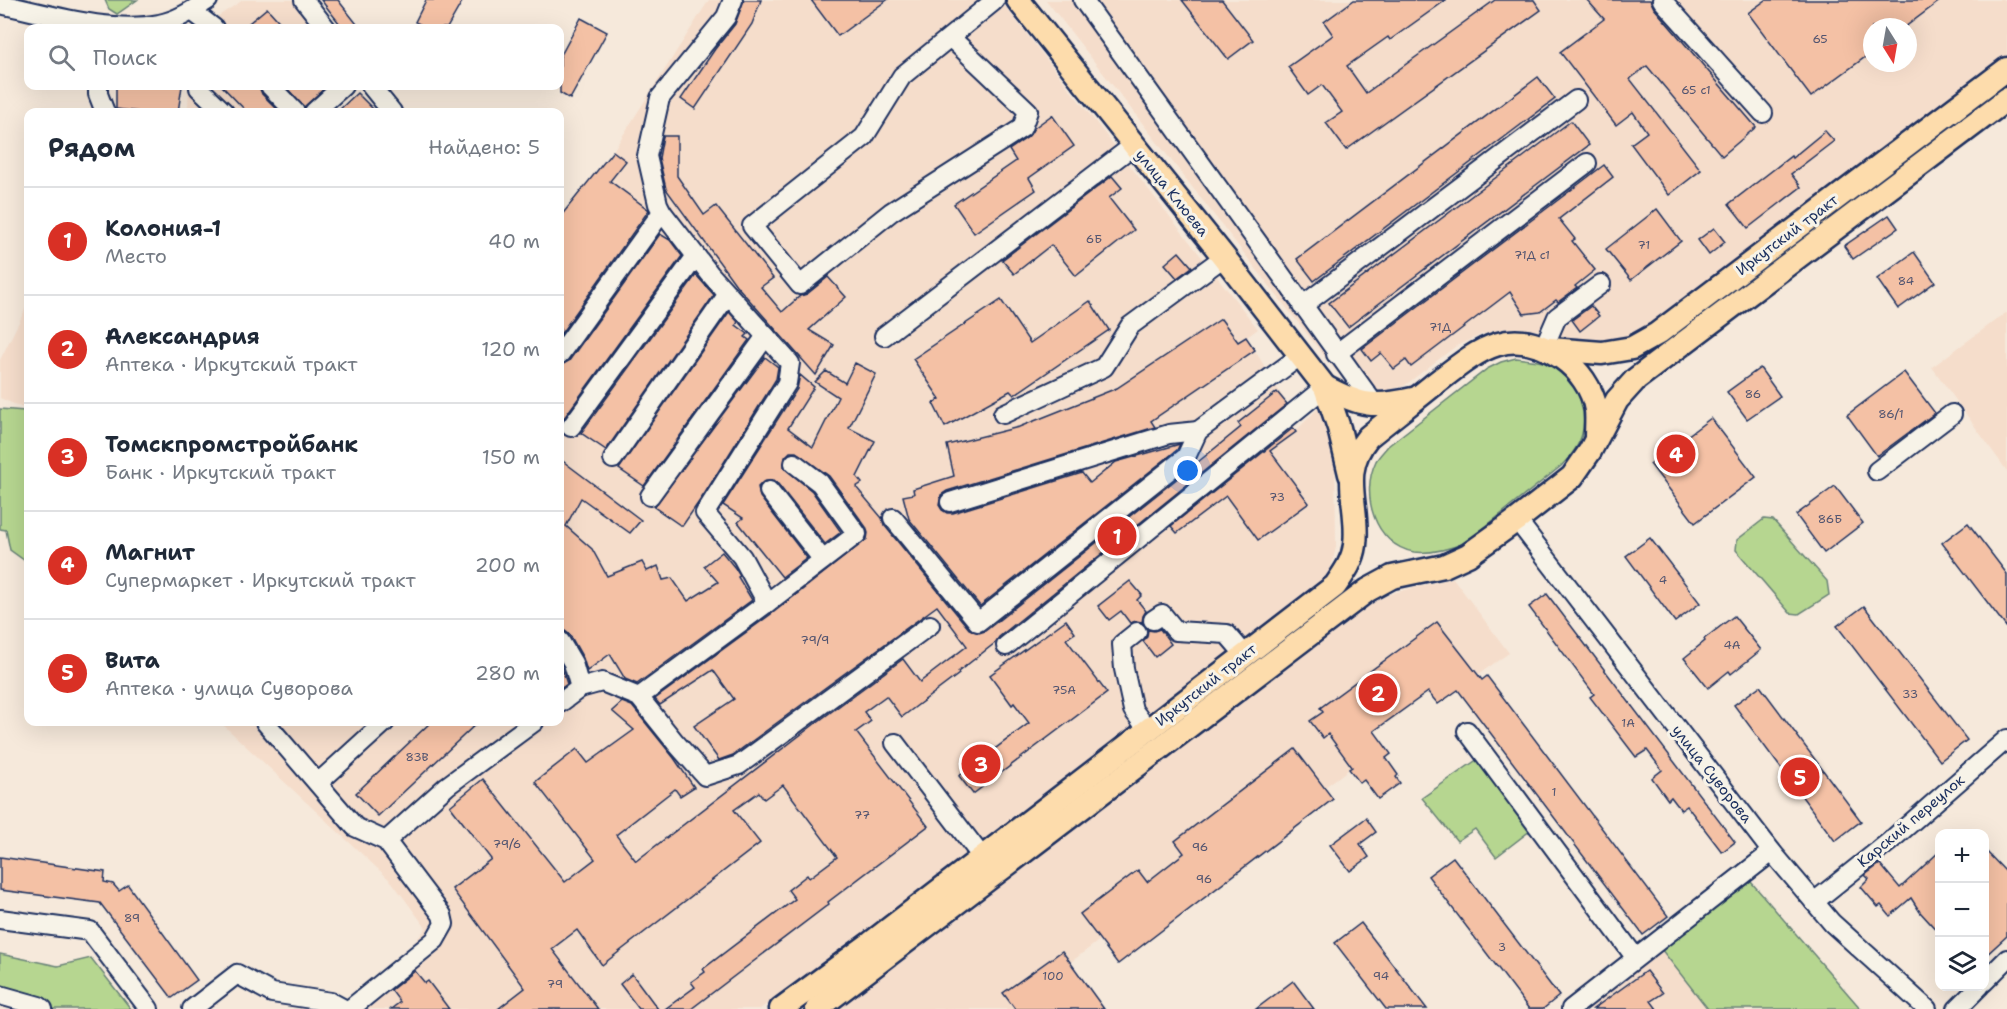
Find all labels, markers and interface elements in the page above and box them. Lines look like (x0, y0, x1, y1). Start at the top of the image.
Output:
north arrow (1863, 18, 1917, 72)
search box (24, 24, 564, 90)
house number: 65 (1812, 31, 1828, 47)
icon: search (45, 41, 78, 74)
text: Поиск (93, 43, 157, 72)
house number: 65 с1 (1681, 82, 1711, 98)
text: Рядом (48, 130, 135, 165)
text: Найдено: 5 (428, 134, 540, 160)
street label: улица Клюева (1131, 145, 1214, 241)
street label: Иркутский тракт (1732, 190, 1842, 280)
text: Колония-1 (105, 214, 221, 243)
text: 1 (63, 228, 72, 254)
text: 40 m (488, 228, 540, 254)
house number: 6Б (1086, 231, 1102, 247)
house number: 71 (1638, 237, 1650, 253)
text: Место (105, 243, 167, 269)
house number: 71Д с1 (1514, 247, 1550, 263)
house number: 84 (1898, 273, 1914, 289)
house number: 71Д (1429, 319, 1451, 335)
text: Александрия (105, 322, 260, 351)
text: 2 (61, 336, 75, 362)
text: 120 m (481, 336, 540, 362)
text: Аптека · Иркутский тракт (105, 351, 357, 377)
house number: 86 (1745, 386, 1761, 402)
house number: 86/1 (1878, 406, 1904, 422)
text: Томскпромстройбанк (105, 430, 358, 459)
pin: 4 (1656, 432, 1696, 476)
text: 3 (61, 444, 75, 470)
text: 150 m (482, 444, 540, 470)
your location (1173, 456, 1202, 485)
text: Банк · Иркутский тракт (105, 459, 336, 485)
house number: 73 (1269, 489, 1285, 505)
house number: 86Б (1818, 511, 1842, 527)
pin: 1 (1098, 514, 1136, 558)
text: Магнит (105, 538, 195, 567)
text: 4 (61, 552, 75, 578)
text: 200 m (475, 552, 540, 578)
text: Супермаркет · Иркутский тракт (105, 567, 416, 593)
house number: 4 (1659, 572, 1667, 588)
house number: 79/9 (801, 632, 829, 648)
house number: 4А (1723, 637, 1741, 653)
street label: Иркутский тракт (1151, 639, 1261, 731)
text: Вита (105, 646, 160, 675)
text: 5 (61, 660, 74, 686)
text: 280 m (475, 660, 540, 686)
pin: 2 (1358, 670, 1398, 716)
text: Аптека · улица Суворова (105, 675, 353, 701)
house number: 75А (1052, 682, 1076, 698)
house number: 33 (1902, 686, 1918, 702)
house number: 1А (1621, 715, 1635, 731)
street label: улица Суворова (1667, 721, 1757, 828)
pin: 3 (962, 742, 1000, 786)
house number: 83В (405, 749, 429, 765)
pin: 5 (1780, 754, 1820, 800)
street label: Карский переулок (1853, 770, 1969, 872)
house number: 1 (1551, 784, 1557, 800)
house number: 77 (854, 807, 870, 823)
map controls (1935, 829, 1989, 991)
button: + (1935, 829, 1989, 883)
house number: 79/6 (493, 836, 521, 852)
house number: 96 (1192, 839, 1208, 855)
house number: 96 (1196, 871, 1212, 887)
button: − (1935, 883, 1989, 937)
house number: 89 (124, 910, 140, 926)
button: layers (1935, 937, 1989, 991)
house number: 3 (1498, 939, 1506, 955)
house number: 100 (1042, 968, 1064, 984)
house number: 94 (1373, 968, 1389, 984)
house number: 79 (547, 976, 563, 992)

